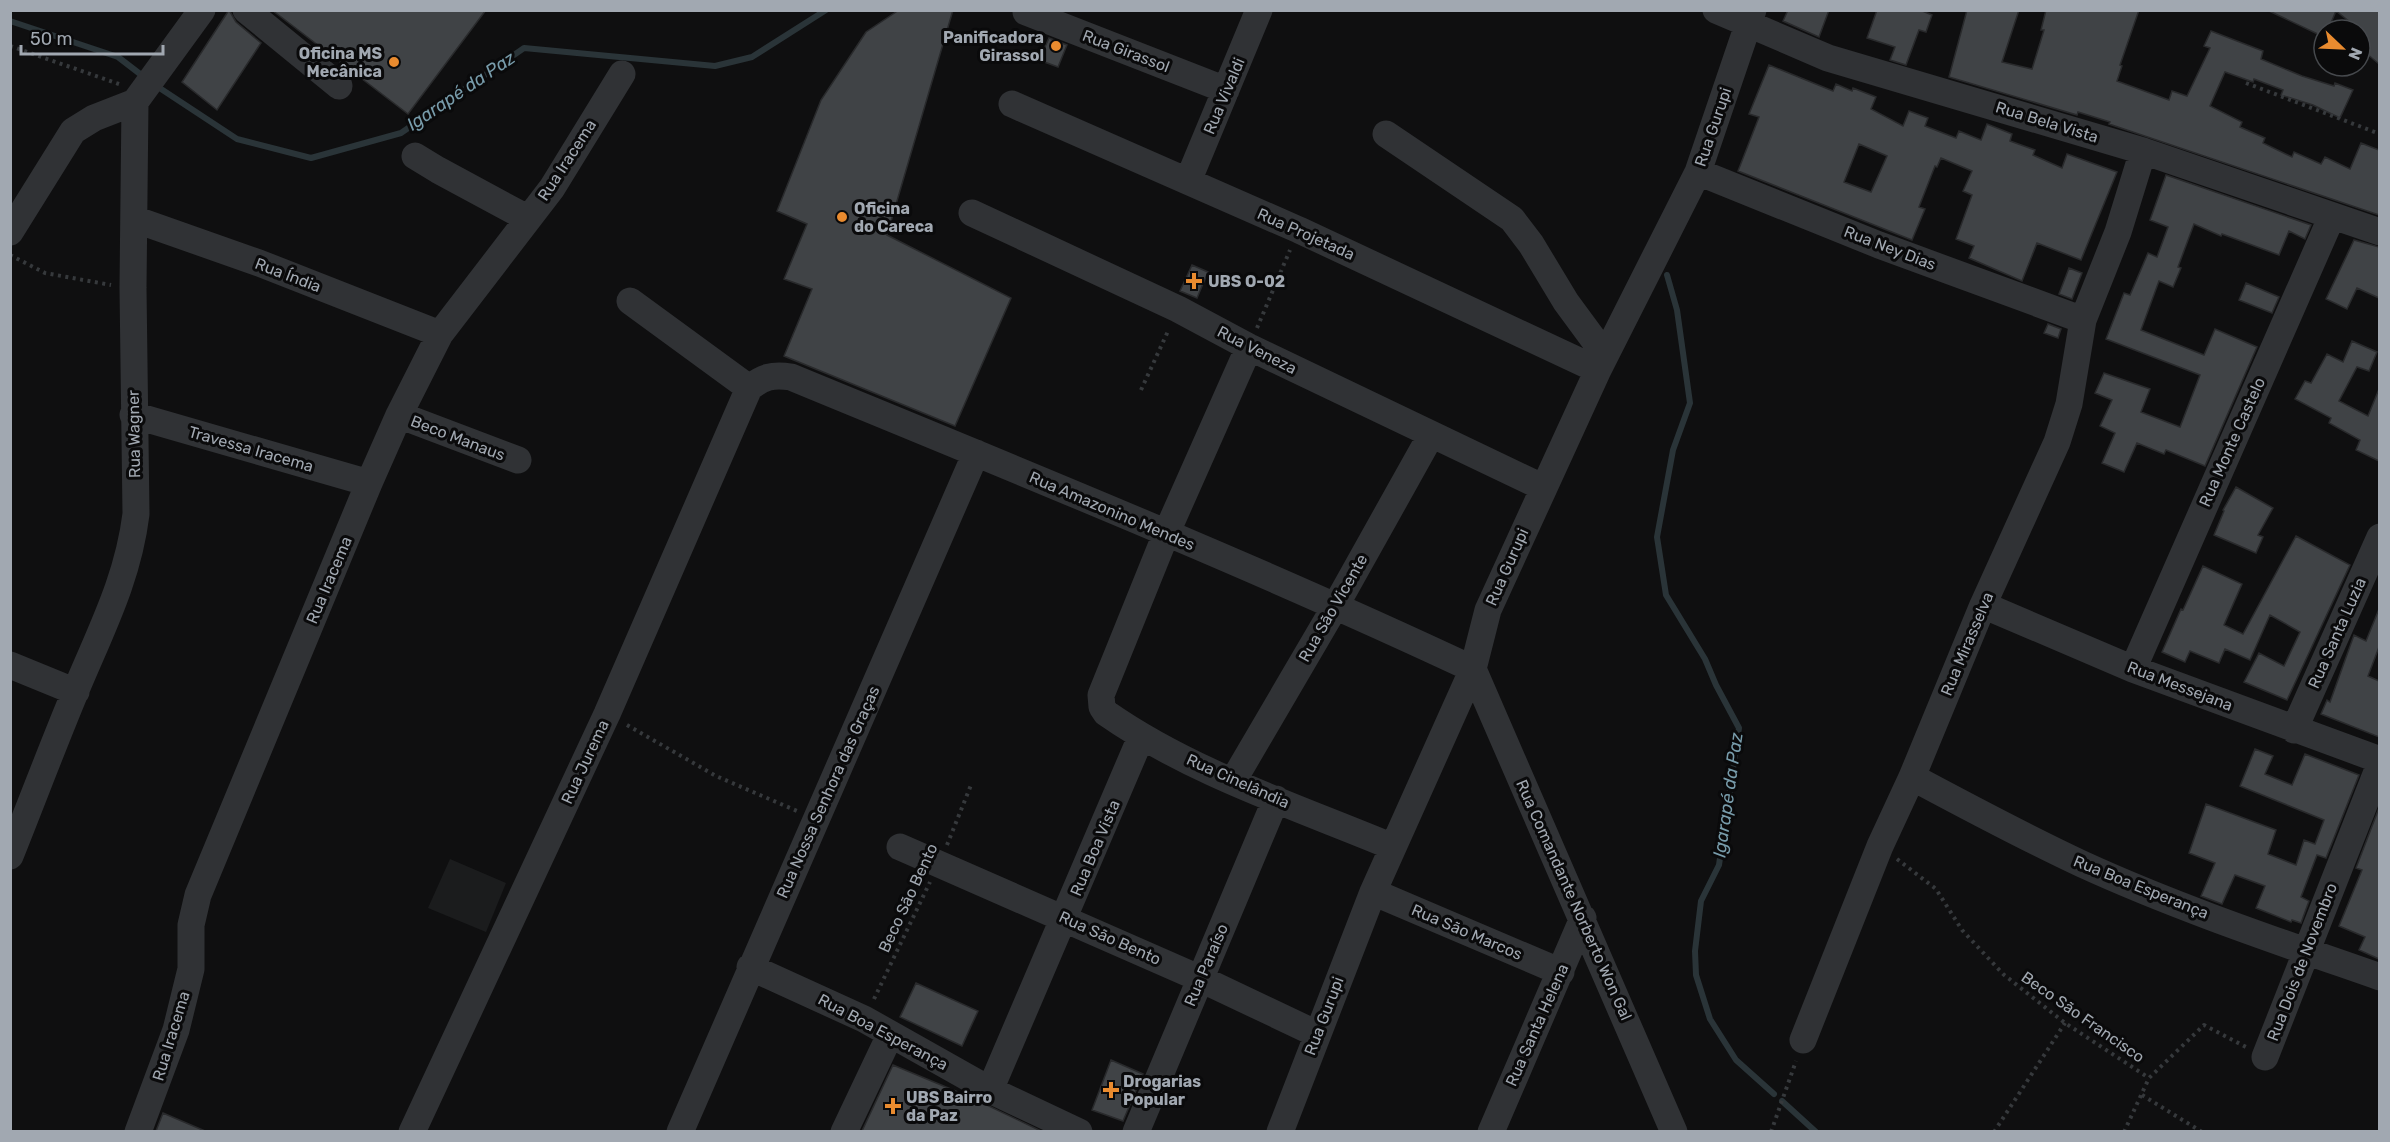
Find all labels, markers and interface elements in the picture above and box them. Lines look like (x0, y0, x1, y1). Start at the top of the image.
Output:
scale bar (21, 18, 164, 56)
north arrow (2312, 18, 2372, 78)
street label: Rua Girassol (1080, 26, 1172, 76)
text: 50 m (30, 28, 73, 50)
place label: Panificadora Girassol (943, 28, 1044, 65)
marker: Panificadora Girassol (1049, 39, 1063, 53)
place label: Oficina MS Mecânica (299, 44, 382, 81)
text: N (2344, 45, 2366, 63)
water label: Igarapé da Paz (403, 47, 519, 135)
marker: Oficina MS Mecânica (387, 55, 401, 69)
street label: Rua Vivaldi (1199, 55, 1249, 137)
street label: Rua Gurupi (1691, 85, 1735, 169)
street label: Rua Bela Vista (1993, 97, 2101, 147)
street label: Rua Iracema (534, 116, 600, 204)
place label: Oficina do Careca (854, 199, 934, 236)
street label: Rua Projetada (1254, 204, 1358, 264)
marker: Oficina do Careca (835, 210, 849, 224)
street label: Rua Ney Dias (1841, 222, 1939, 274)
street label: Rua Índia (252, 254, 324, 296)
marker: UBS O-02 (1185, 272, 1203, 290)
place label: UBS O-02 (1208, 272, 1285, 291)
street label: Rua Veneza (1214, 322, 1300, 378)
street label: Rua Monte Castelo (2195, 374, 2269, 510)
street label: Rua Wagner (124, 390, 144, 478)
street label: Beco Manaus (408, 411, 508, 465)
street label: Travessa Iracema (186, 422, 316, 476)
street label: Rua Amazonino Mendes (1026, 468, 1198, 554)
street label: Rua Gurupi (1482, 525, 1532, 609)
street label: Rua Iracema (302, 534, 356, 626)
street label: Rua São Vicente (1294, 551, 1372, 665)
street label: Rua Santa Luzia (2304, 575, 2370, 691)
street label: Rua Mirasselva (1937, 589, 1997, 699)
street label: Rua Messejana (2125, 657, 2235, 715)
street label: Rua Nossa Senhora das Graças (772, 683, 884, 901)
street label: Rua Jurema (557, 717, 613, 807)
water label: Igarapé da Paz (1708, 731, 1748, 859)
street label: Rua Cinelândia (1184, 750, 1292, 812)
street label: Rua Comandante Norberto Won Gal (1512, 777, 1636, 1023)
street label: Rua Boa Vista (1066, 797, 1124, 899)
street label: Beco São Bento (874, 840, 942, 956)
street label: Rua Boa Esperança (2071, 851, 2211, 923)
street label: Rua Dois de Novembro (2263, 880, 2341, 1044)
street label: Rua São Marcos (1409, 900, 1525, 964)
street label: Rua São Bento (1056, 907, 1164, 969)
street label: Rua Paraíso (1180, 921, 1232, 1009)
street label: Rua Santa Helena (1501, 961, 1573, 1089)
street label: Beco São Francisco (2018, 967, 2148, 1067)
street label: Rua Gurupi (1300, 974, 1348, 1058)
street label: Rua Iracema (148, 989, 194, 1083)
street label: Rua Boa Esperança (815, 990, 951, 1074)
place label: Drogarias Popular (1123, 1072, 1201, 1109)
marker: Drogarias Popular (1104, 1083, 1118, 1097)
place label: UBS Bairro da Paz (906, 1088, 993, 1125)
marker: UBS Bairro da Paz (884, 1097, 902, 1115)

